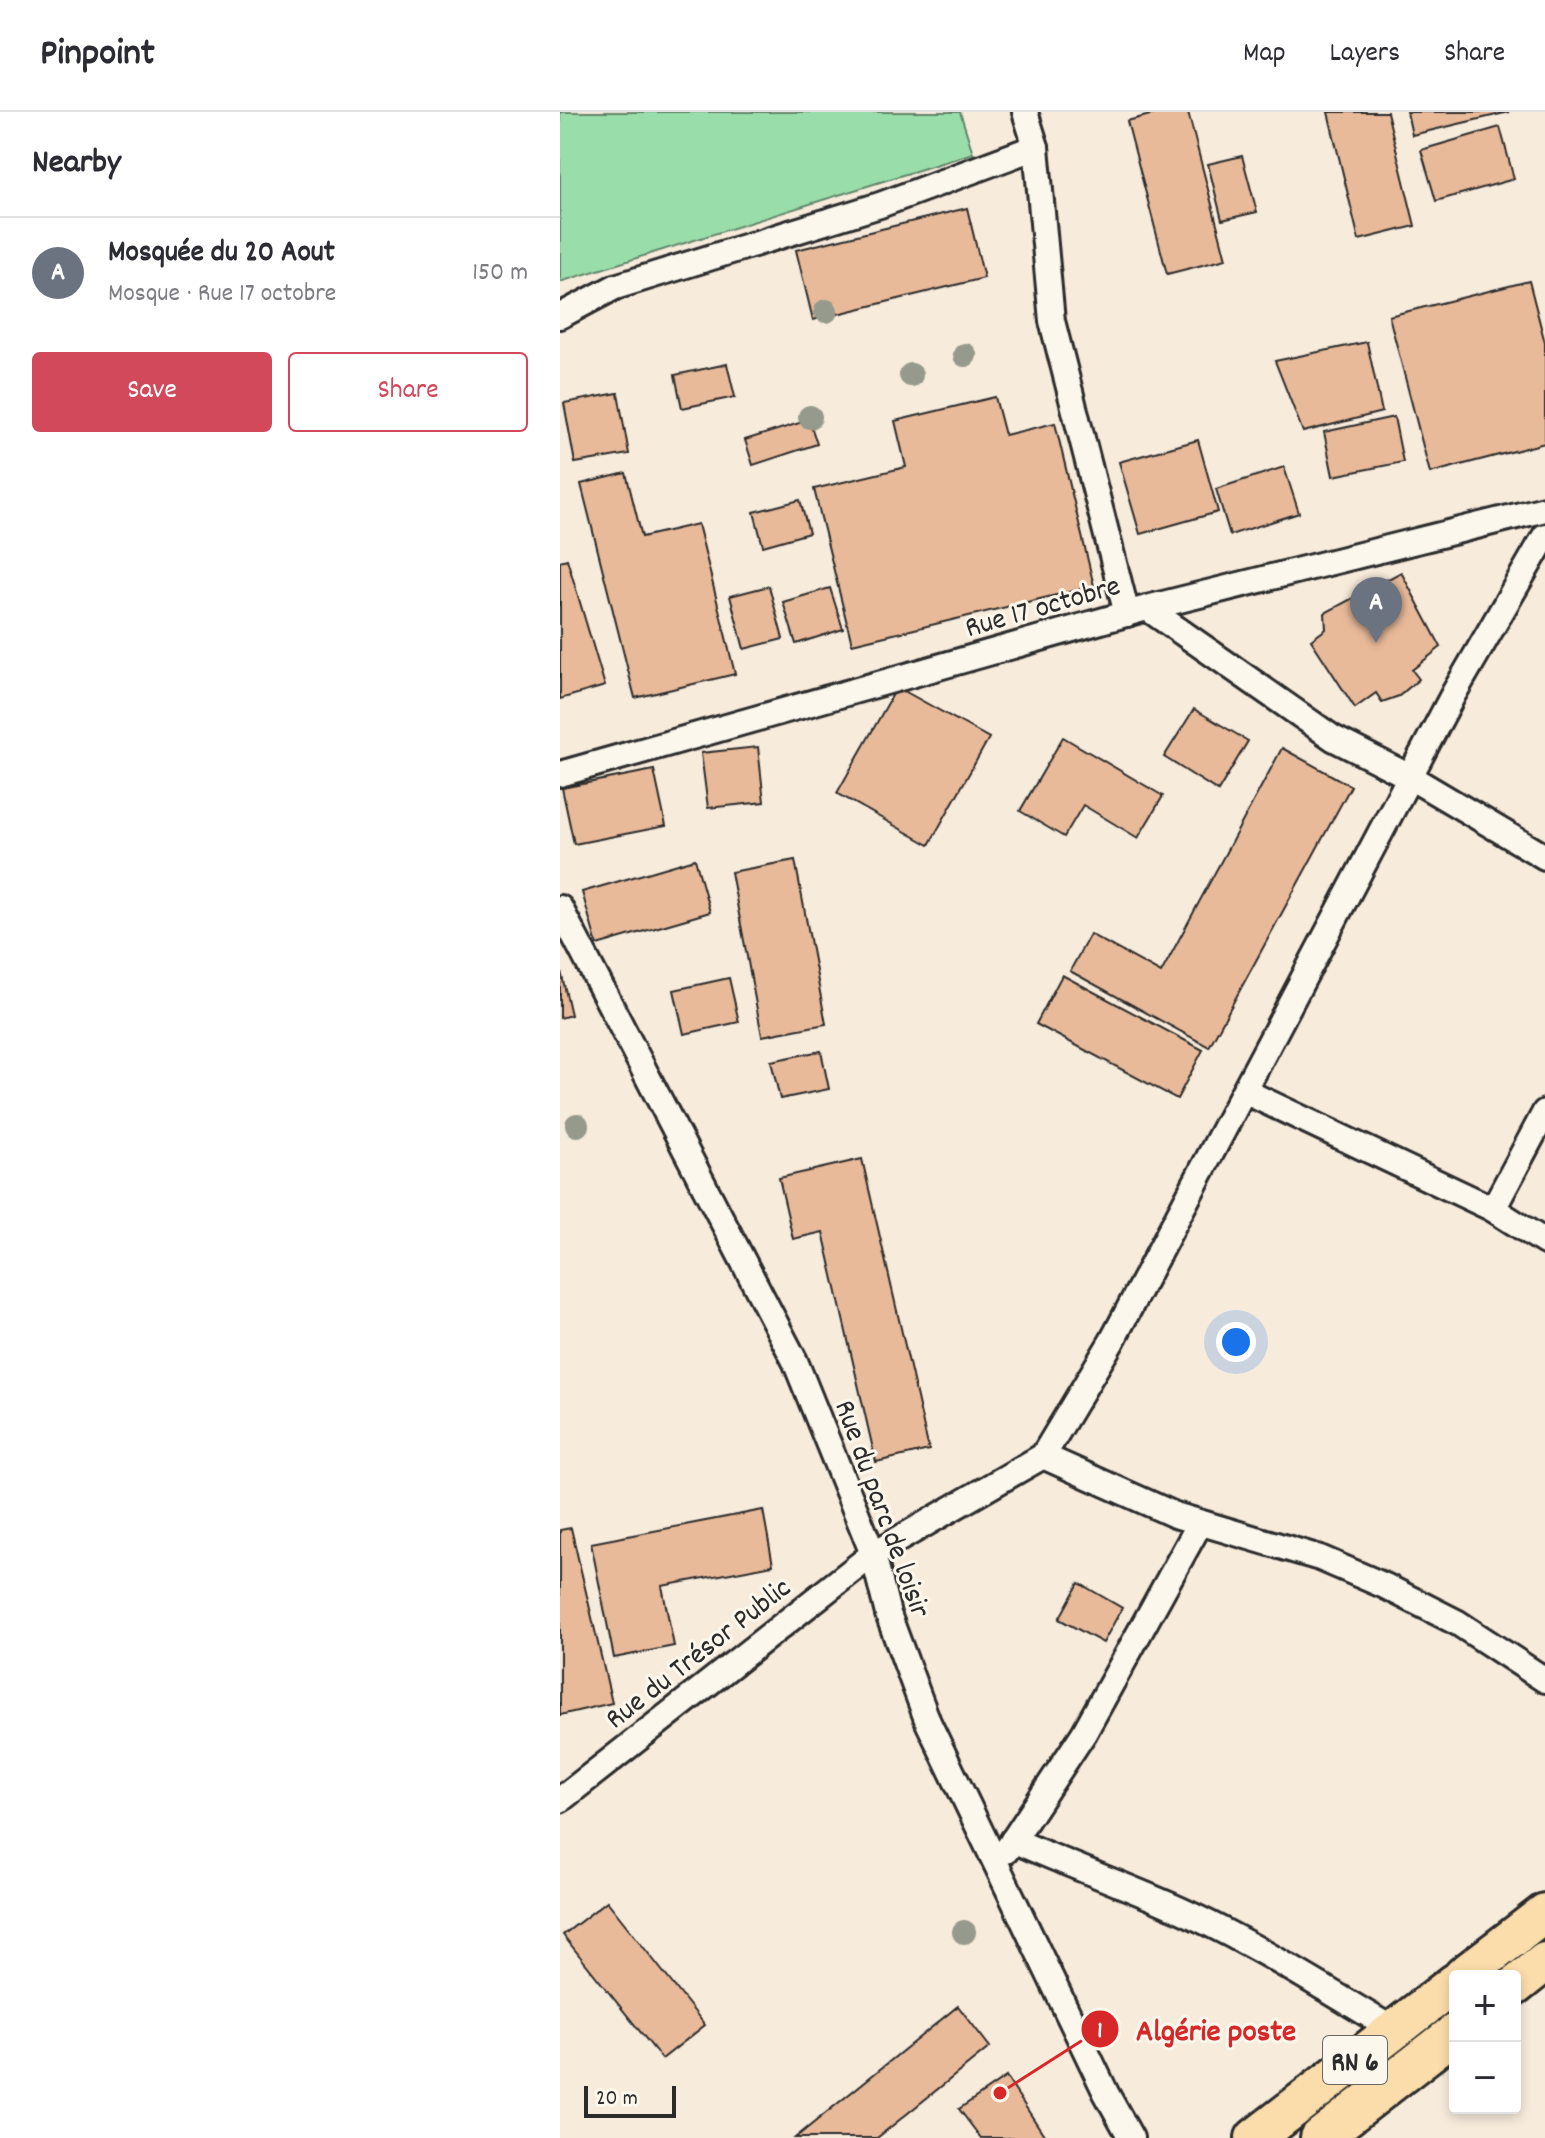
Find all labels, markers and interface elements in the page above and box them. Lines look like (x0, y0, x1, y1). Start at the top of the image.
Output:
text: Pinpoint (40, 28, 155, 83)
text: Map (1243, 35, 1286, 75)
text: Layers (1330, 35, 1400, 75)
text: Share (1444, 35, 1505, 75)
text: Nearby (32, 140, 121, 189)
text: Mosquée du 20 Aout (108, 233, 335, 276)
text: A (51, 255, 65, 292)
text: 150 m (472, 255, 528, 292)
text: Mosque · Rue 17 octobre (108, 276, 336, 313)
button: Save (32, 352, 272, 432)
button: Share (288, 352, 528, 432)
street label: Rue 17 octobre (961, 567, 1126, 652)
pin: A (1350, 577, 1402, 643)
your location (1216, 1322, 1256, 1362)
street label: Rue du parc de loisir (820, 1395, 939, 1624)
street label: Rue du Trésor Public (598, 1569, 802, 1742)
map controls (1449, 1970, 1521, 2114)
button: + (1449, 1970, 1521, 2042)
callout: Algérie poste (1080, 2001, 1312, 2057)
text: Algérie poste (1136, 2011, 1296, 2057)
text: 1 (1097, 2015, 1103, 2049)
road number: RN 6 (1323, 2036, 1387, 2084)
button: − (1449, 2042, 1521, 2114)
scale bar (584, 2082, 676, 2118)
text: 20 m (596, 2084, 638, 2115)

